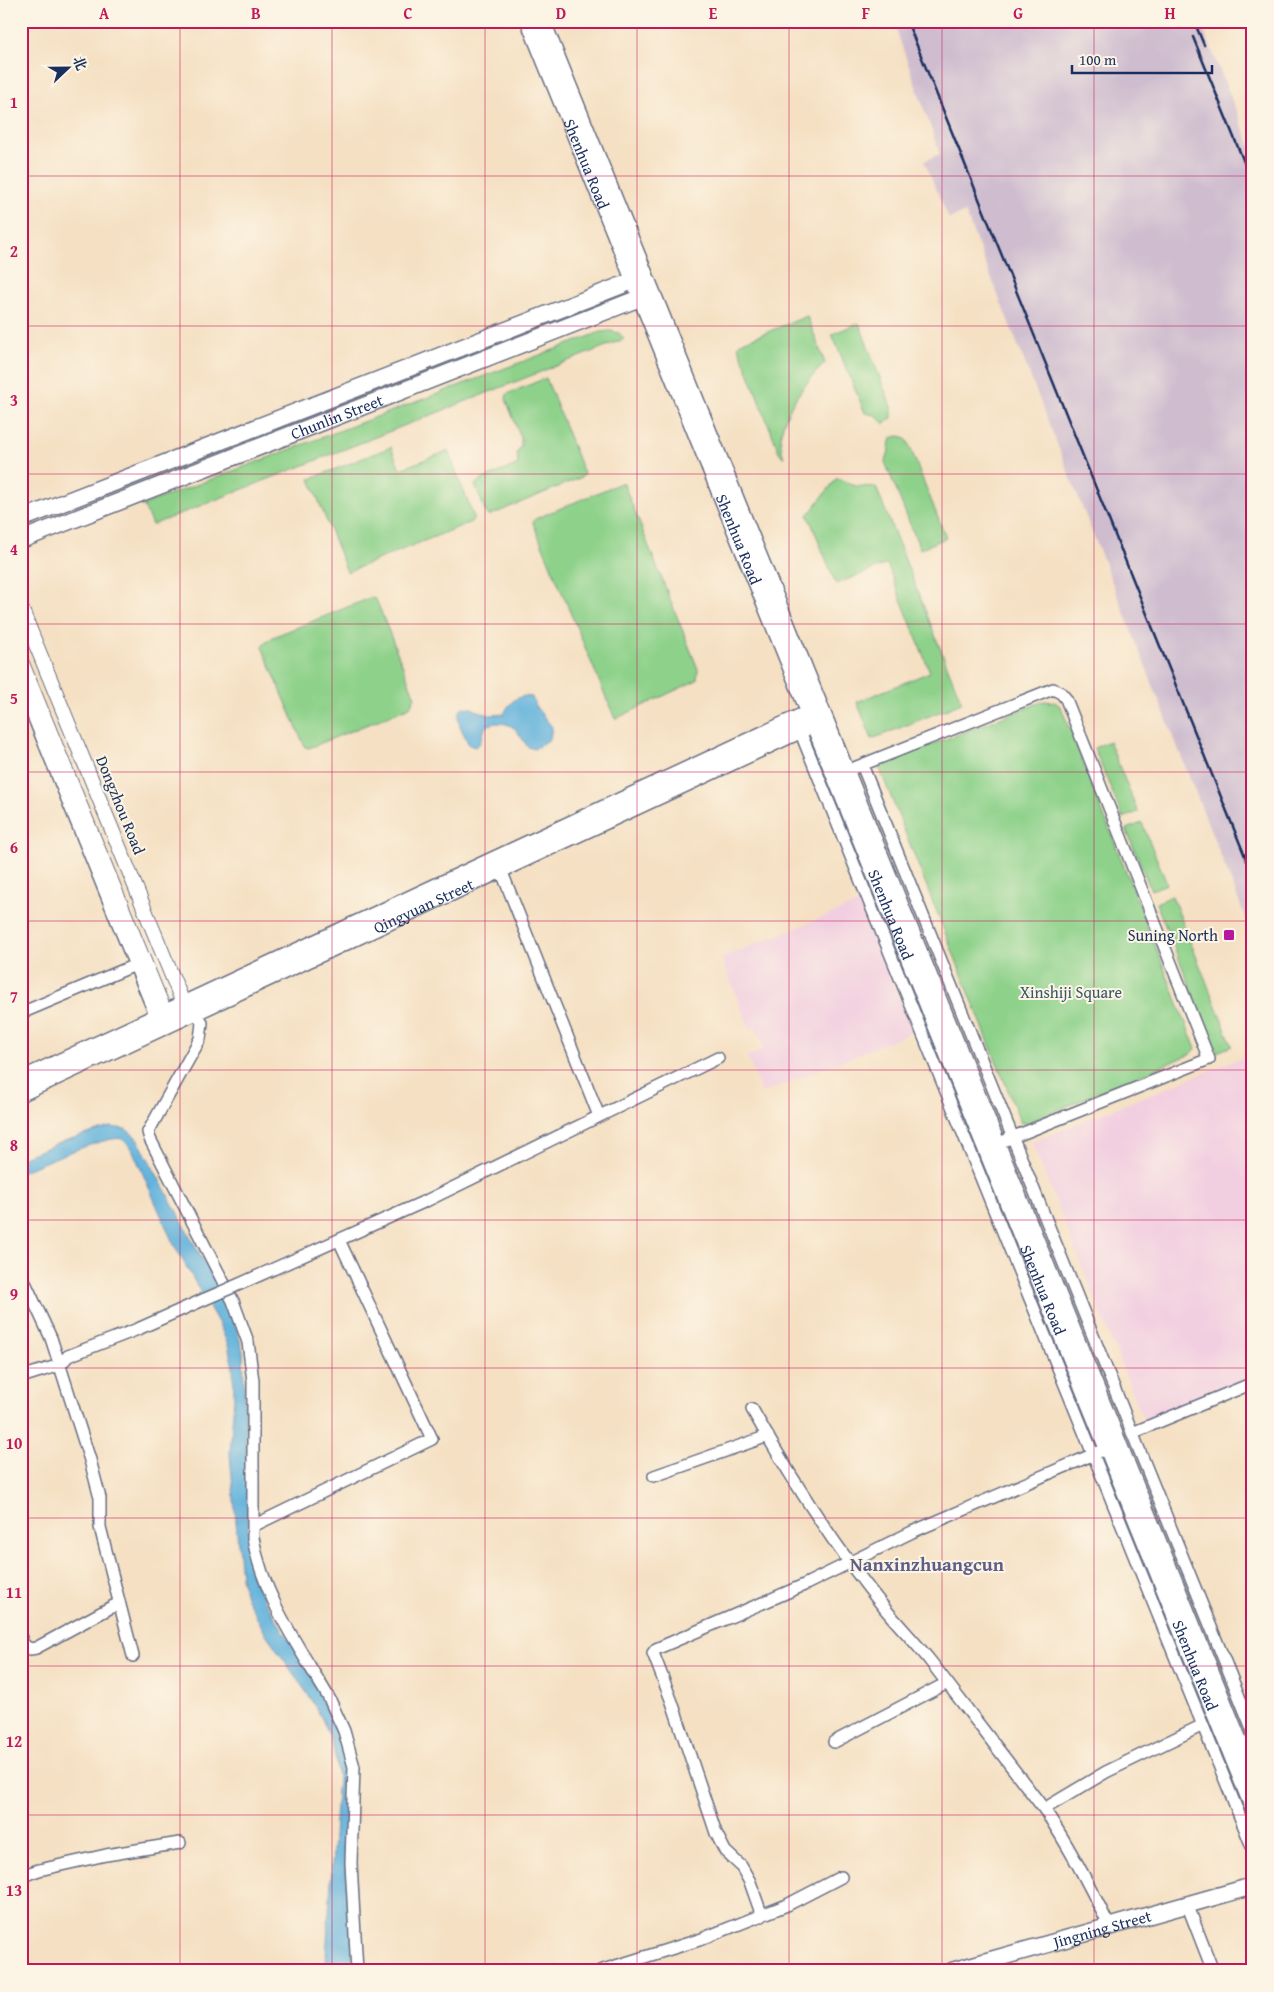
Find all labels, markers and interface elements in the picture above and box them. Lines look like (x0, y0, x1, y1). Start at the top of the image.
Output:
text: A (99, 1, 110, 25)
text: B (251, 1, 261, 25)
text: C (403, 1, 413, 25)
text: D (556, 1, 566, 25)
text: E (709, 1, 718, 25)
text: F (862, 1, 870, 25)
text: G (1013, 1, 1023, 25)
text: H (1164, 1, 1176, 25)
north arrow (42, 42, 92, 92)
scale bar (1072, 42, 1212, 74)
text: 100 m (1079, 49, 1117, 70)
text: 北 (68, 53, 92, 73)
text: 1 (10, 90, 18, 114)
street label: Shenhua Road (558, 115, 616, 213)
text: 2 (10, 239, 18, 263)
street label: Chunlin Street (287, 387, 387, 445)
text: 3 (10, 388, 18, 412)
street label: Shenhua Road (710, 490, 768, 588)
text: 4 (10, 537, 18, 561)
text: 5 (10, 686, 18, 710)
street label: Dongzhou Road (90, 752, 152, 858)
text: 6 (10, 835, 18, 859)
street label: Shenhua Road (862, 866, 920, 964)
street label: Qingyuan Street (369, 872, 478, 939)
place label: Suning North (1128, 923, 1218, 947)
marker: Suning North (1222, 928, 1236, 942)
park label: Xinshiji Square (1020, 980, 1122, 1004)
text: 7 (10, 984, 18, 1008)
text: 8 (10, 1133, 18, 1157)
street label: Shenhua Road (1014, 1241, 1073, 1339)
text: 9 (10, 1282, 18, 1306)
text: 10 (6, 1431, 22, 1455)
district label: Nanxinzhuangcun (850, 1550, 1005, 1578)
text: 11 (6, 1580, 22, 1604)
street label: Shenhua Road (1166, 1616, 1225, 1714)
text: 12 (6, 1729, 22, 1753)
text: 13 (6, 1878, 22, 1902)
street label: Jingning Street (1048, 1903, 1154, 1954)

